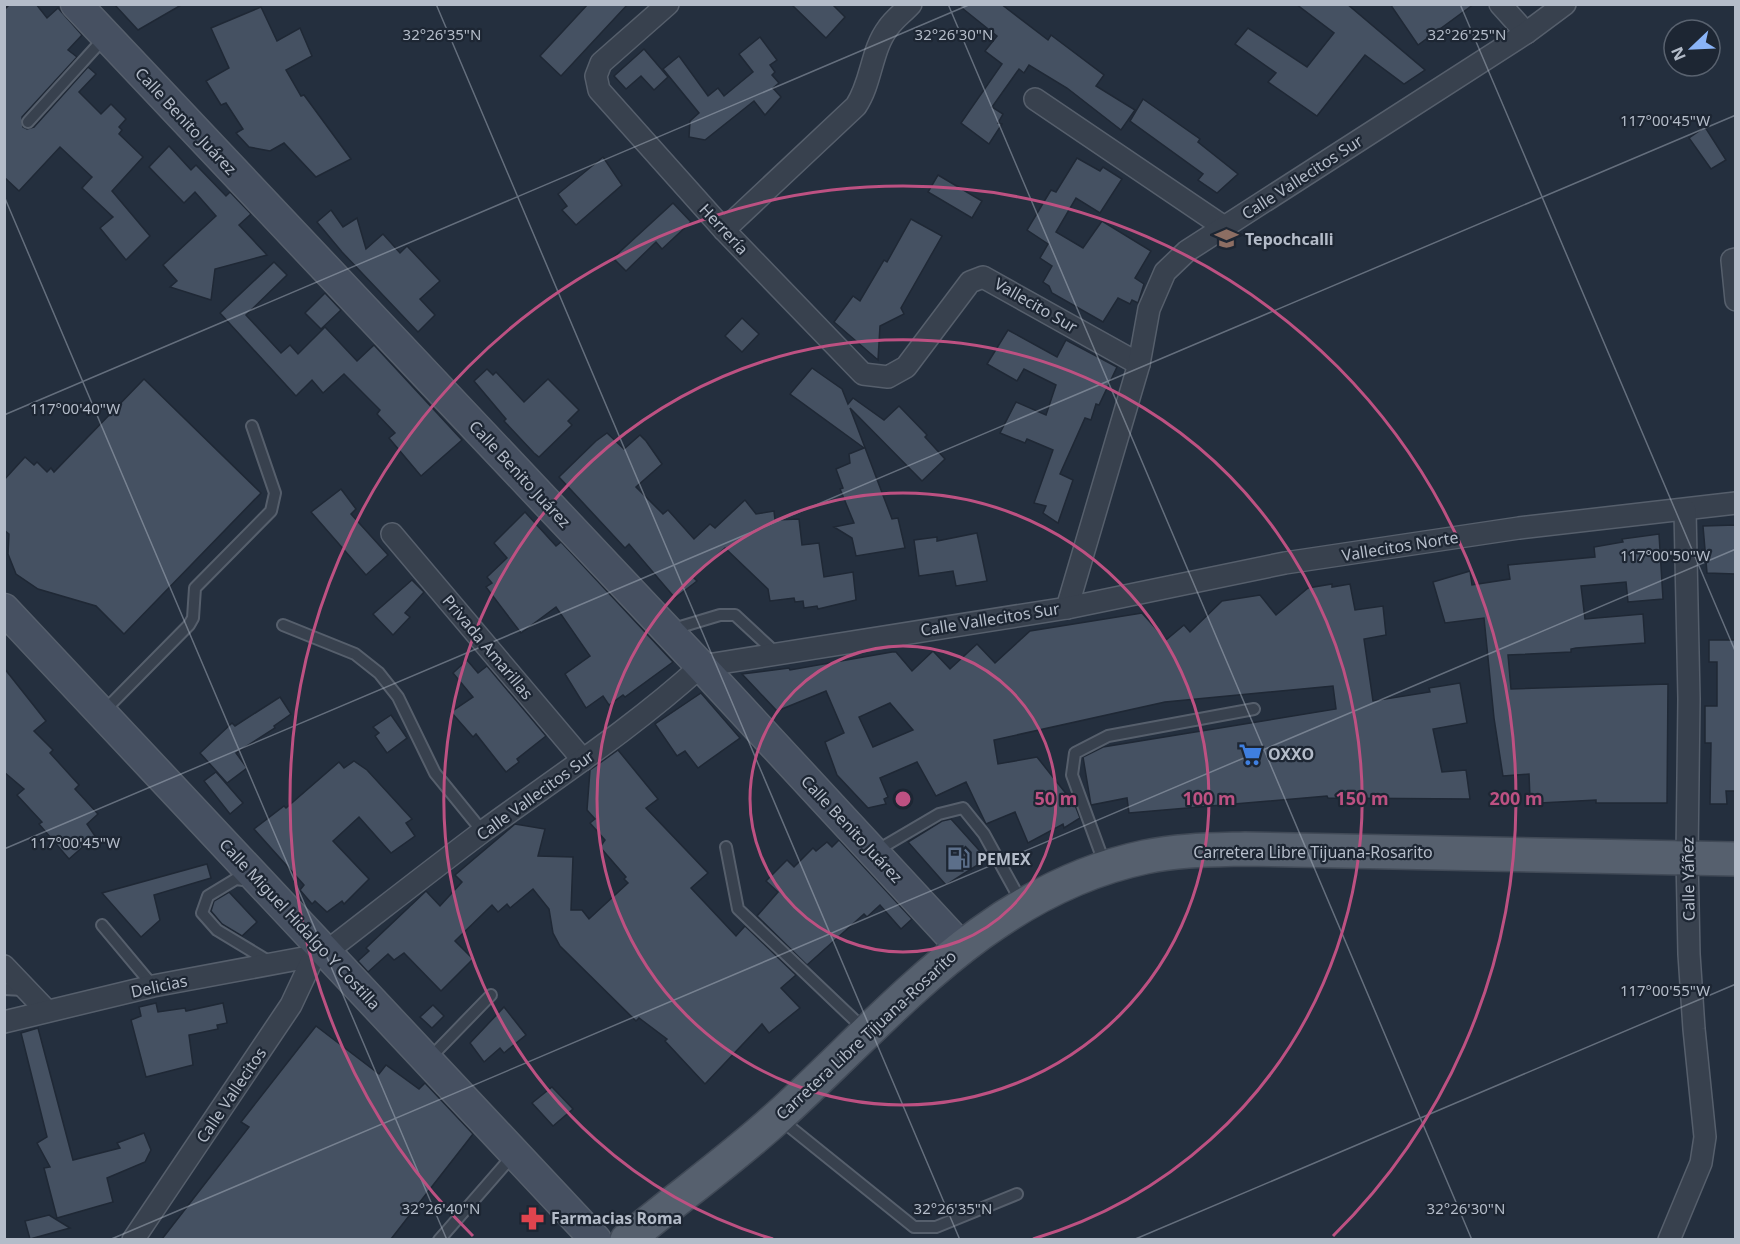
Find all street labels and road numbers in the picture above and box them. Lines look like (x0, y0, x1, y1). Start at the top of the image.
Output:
street label: Calle Benito Juárez (130, 62, 242, 180)
street label: Calle Vallecitos Sur (1237, 129, 1367, 224)
street label: Herrería (695, 199, 753, 259)
street label: Vallecito Sur (991, 272, 1082, 338)
street label: Calle Benito Juárez (464, 415, 576, 533)
street label: Vallecitos Norte (1340, 526, 1460, 566)
street label: Privada Amarillas (438, 590, 538, 704)
street label: Calle Vallecitos Sur (919, 597, 1061, 641)
street label: Calle Vallecitos Sur (472, 745, 599, 845)
street label: Calle Benito Juárez (796, 770, 908, 888)
street label: Calle Miguel Hidalgo Y Costilla (215, 834, 385, 1014)
street label: Calle Yáñez (1676, 837, 1700, 921)
street label: Carretera Libre Tijuana-Rosarito (1193, 841, 1433, 863)
street label: Carretera Libre Tijuana-Rosarito (771, 945, 961, 1125)
street label: Delicias (129, 969, 189, 1003)
street label: Calle Vallecitos (191, 1043, 271, 1147)

